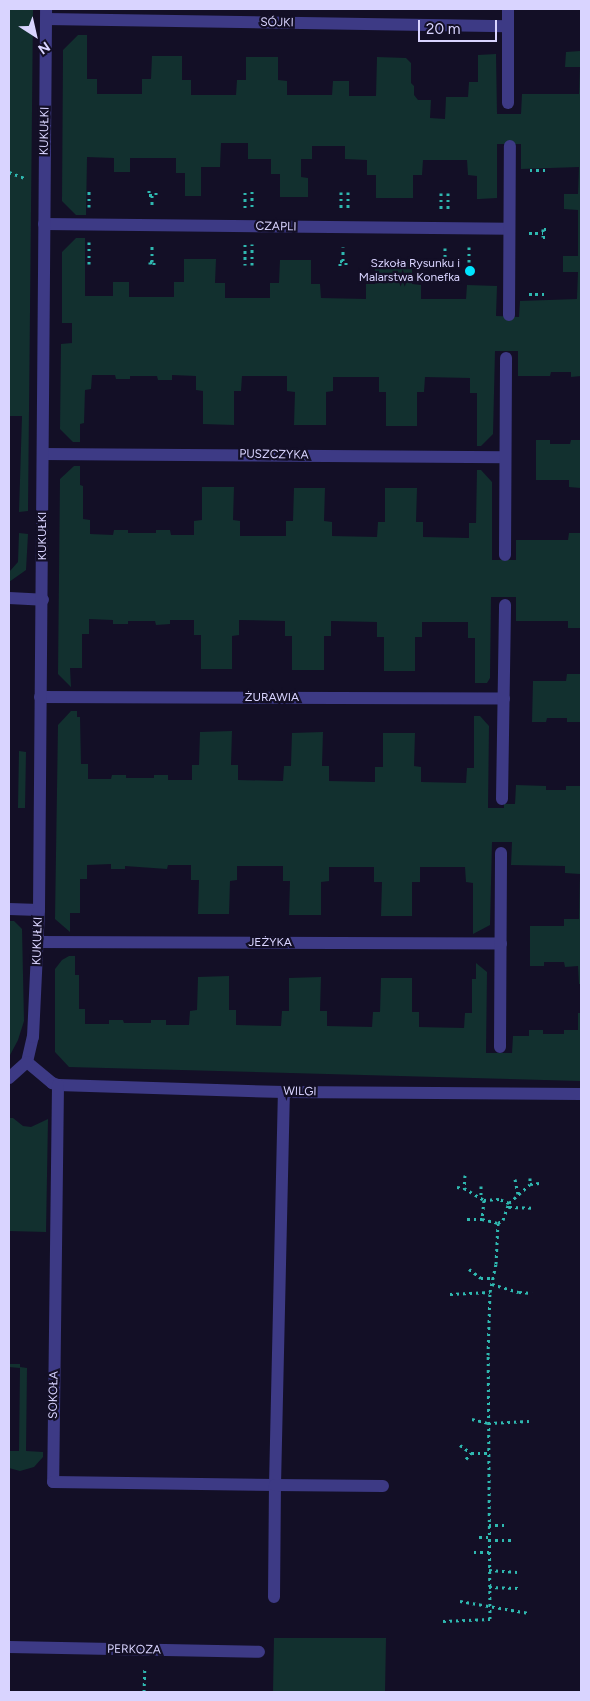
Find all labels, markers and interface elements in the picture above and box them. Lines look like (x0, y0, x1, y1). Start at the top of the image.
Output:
north arrow (10, 10, 60, 60)
scale bar (420, 10, 499, 42)
street label: SÓJKI (260, 16, 294, 30)
text: 20 m (426, 20, 460, 38)
text: N (35, 38, 53, 58)
street label: KUKUŁKI (37, 107, 53, 155)
street label: CZAPLI (255, 219, 297, 235)
place label: Szkoła Rysunku i Malarstwa Konefka (359, 257, 460, 285)
marker: Szkoła Rysunku i Malarstwa Konefka (464, 265, 476, 277)
street label: PUSZCZYKA (239, 447, 309, 463)
street label: KUKUŁKI (36, 512, 50, 560)
street label: ŻURAWIA (245, 691, 299, 705)
street label: KUKUŁKI (30, 917, 46, 965)
street label: JEŻYKA (248, 936, 292, 950)
street label: WILGI (283, 1085, 317, 1099)
street label: SOKOŁA (46, 1371, 62, 1419)
street label: PERKOZA (107, 1642, 161, 1658)

